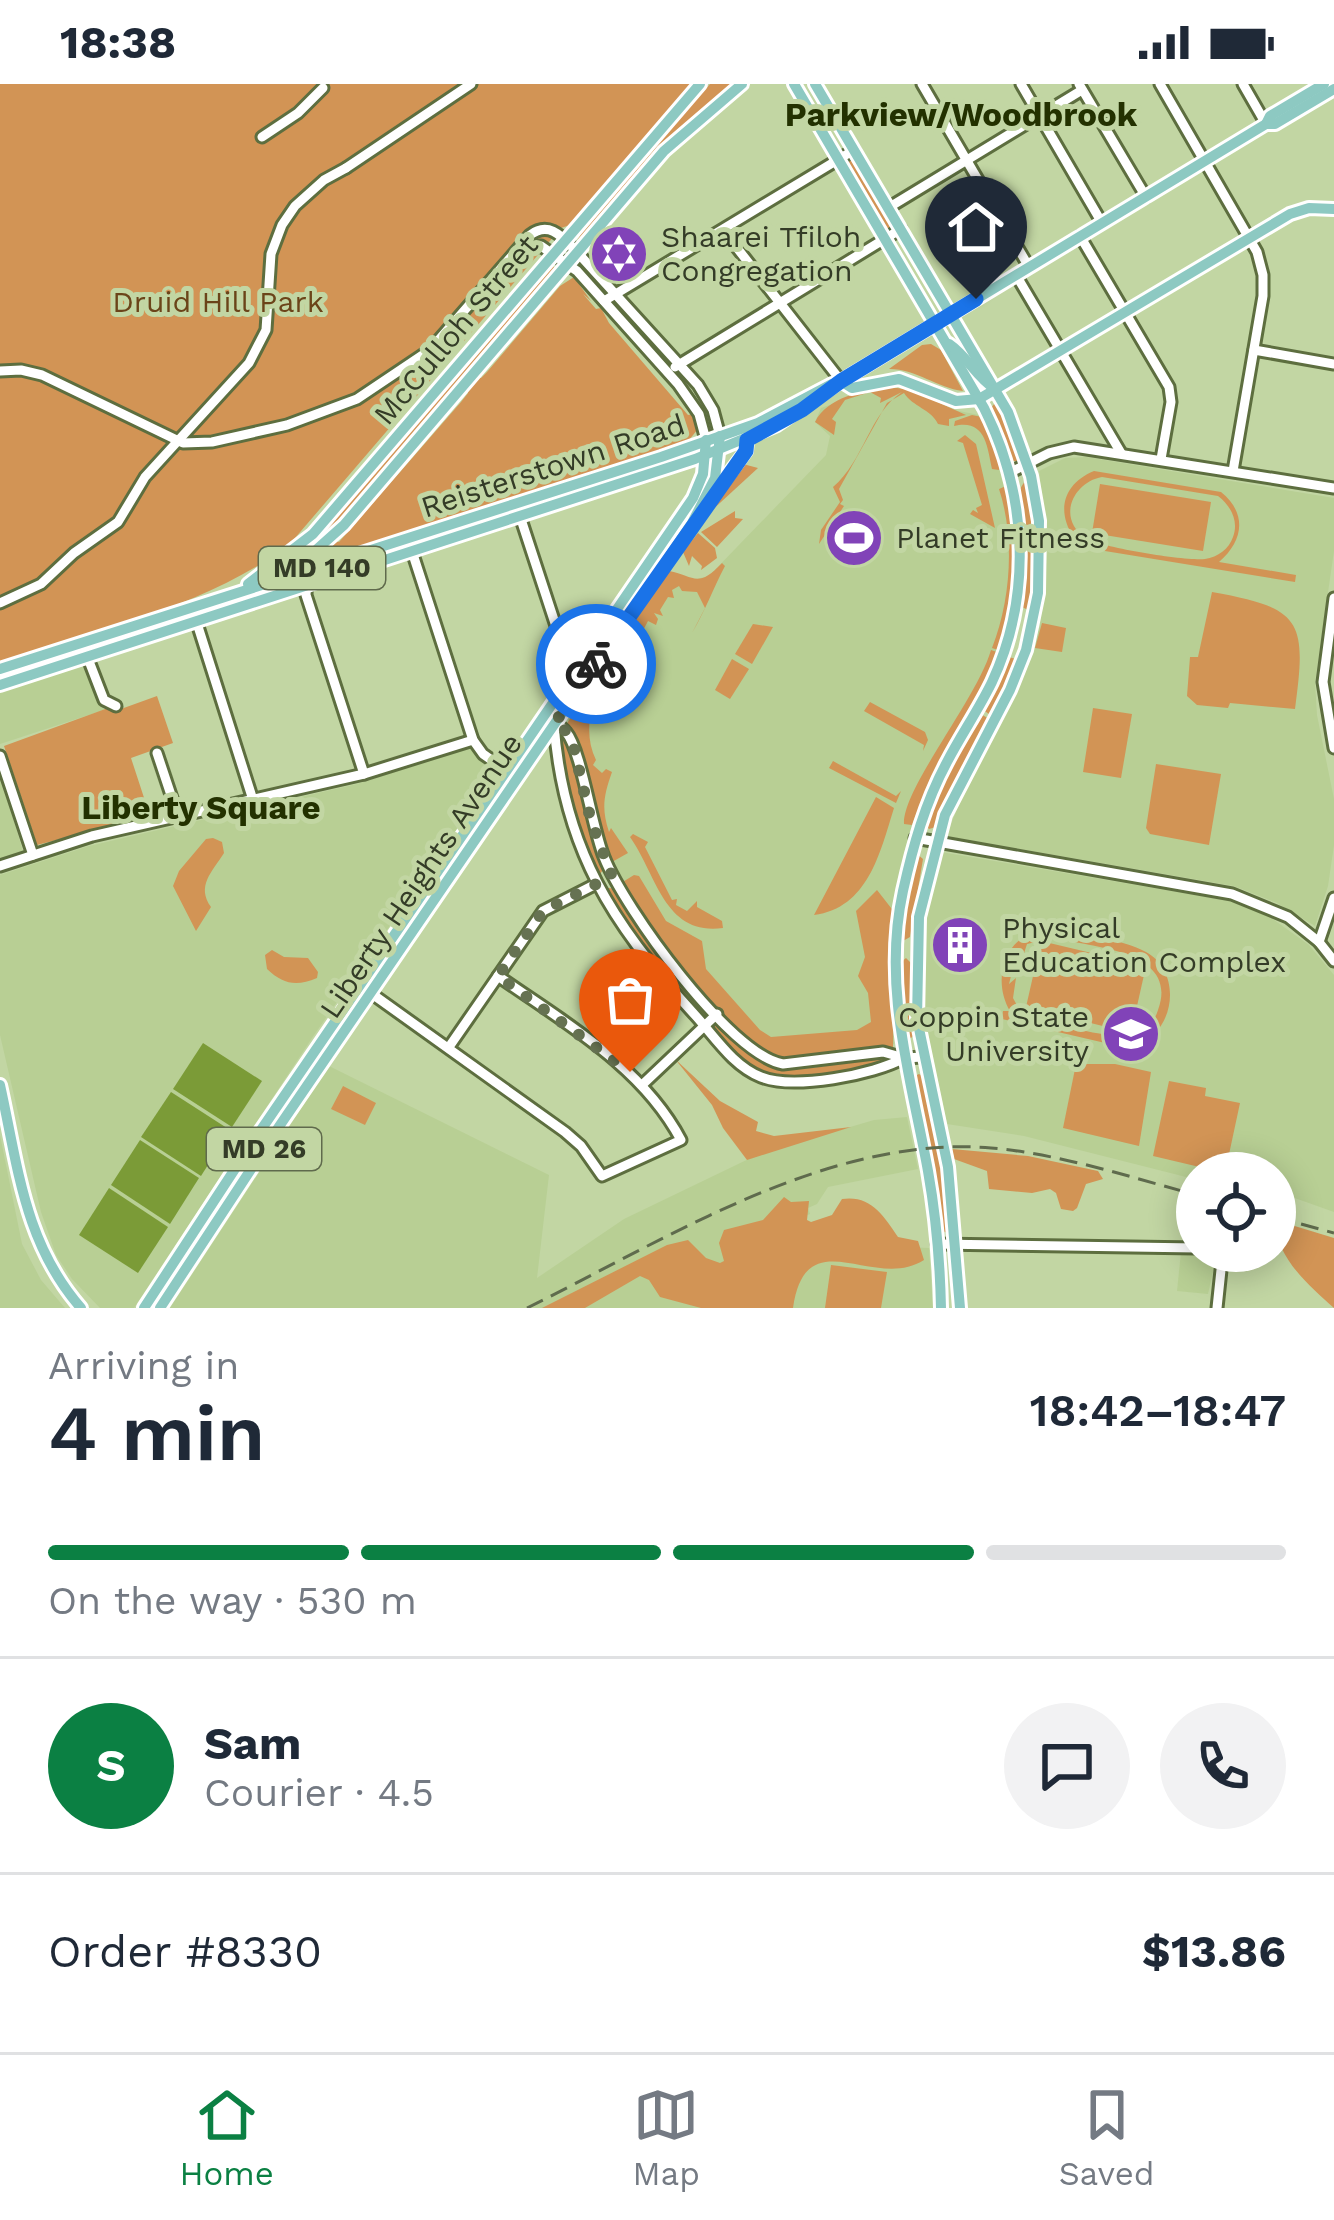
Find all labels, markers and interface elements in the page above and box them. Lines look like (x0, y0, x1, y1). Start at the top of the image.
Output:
text: 18:38 (60, 16, 176, 69)
district label: Parkview/Woodbrook (785, 95, 1138, 134)
pin (925, 176, 1027, 299)
icon: home (943, 194, 1009, 260)
place label: Shaarei Tfiloh Congregation (661, 219, 861, 288)
synagogue icon: Shaarei Tfiloh Congregation (588, 223, 650, 285)
street label: McCulloh Street (366, 228, 545, 432)
park label: Druid Hill Park (112, 284, 324, 319)
street label: Reisterstown Road (417, 406, 689, 525)
sports icon: Planet Fitness (823, 507, 885, 569)
place label: Planet Fitness (896, 520, 1105, 555)
road number: MD 140 (259, 547, 385, 589)
courier (536, 604, 656, 724)
icon: bike (563, 631, 629, 697)
street label: Liberty Heights Avenue (312, 727, 529, 1025)
district label: Liberty Square (81, 788, 321, 827)
place label: Physical Education Complex (1002, 910, 1286, 979)
building icon: Physical Education Complex (929, 914, 991, 976)
pin (579, 949, 681, 1072)
icon: bag (597, 967, 663, 1033)
place label: Coppin State University (898, 999, 1090, 1068)
school or university icon: Coppin State University (1100, 1003, 1162, 1065)
road number: MD 26 (207, 1128, 321, 1170)
map controls (1176, 1152, 1296, 1272)
button: locate (1176, 1152, 1296, 1272)
text: Arriving in (48, 1343, 239, 1388)
text: 18:42–18:47 (1030, 1384, 1286, 1437)
text: 4 min (48, 1387, 265, 1479)
text: On the way · 530 m (48, 1578, 417, 1623)
button: chat (1004, 1703, 1130, 1829)
button: phone (1160, 1703, 1286, 1829)
text: Sam (204, 1717, 301, 1770)
text: S (96, 1739, 126, 1792)
text: Courier · 4.5 (204, 1770, 434, 1815)
text: Order #8330 (48, 1925, 322, 1978)
text: $13.86 (1142, 1925, 1286, 1978)
tab: Home (179, 2082, 274, 2193)
tab: Map (633, 2082, 700, 2193)
tab: Saved (1059, 2082, 1155, 2193)

